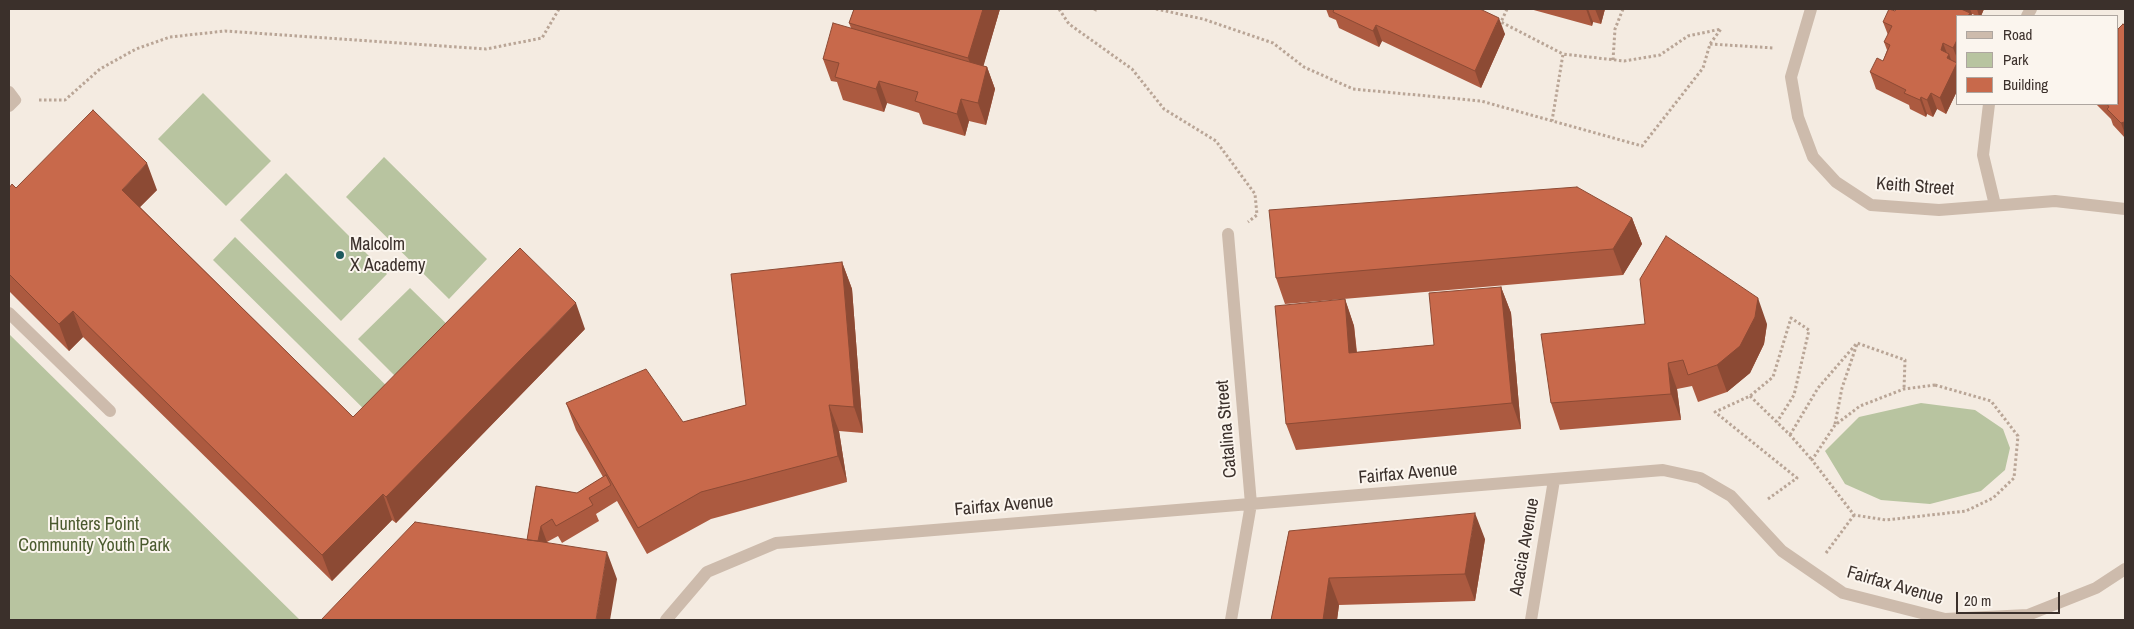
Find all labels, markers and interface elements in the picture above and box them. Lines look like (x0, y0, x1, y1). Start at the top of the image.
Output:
legend (1956, 15, 2119, 105)
text: Road (2003, 24, 2032, 45)
text: Park (2003, 49, 2028, 70)
text: Building (2003, 74, 2048, 95)
street label: Keith Street (1875, 174, 1955, 200)
place label: Malcolm X Academy (350, 234, 425, 276)
marker: Malcolm X Academy (334, 249, 346, 261)
street label: Catalina Street (1212, 379, 1242, 479)
street label: Fairfax Avenue (1358, 459, 1458, 489)
street label: Fairfax Avenue (954, 491, 1054, 521)
street label: Acacia Avenue (1506, 496, 1544, 598)
park label: Hunters Point Community Youth Park (18, 514, 170, 556)
street label: Fairfax Avenue (1844, 562, 1946, 610)
scale bar (1959, 582, 2063, 614)
text: 20 m (1964, 590, 1991, 611)

